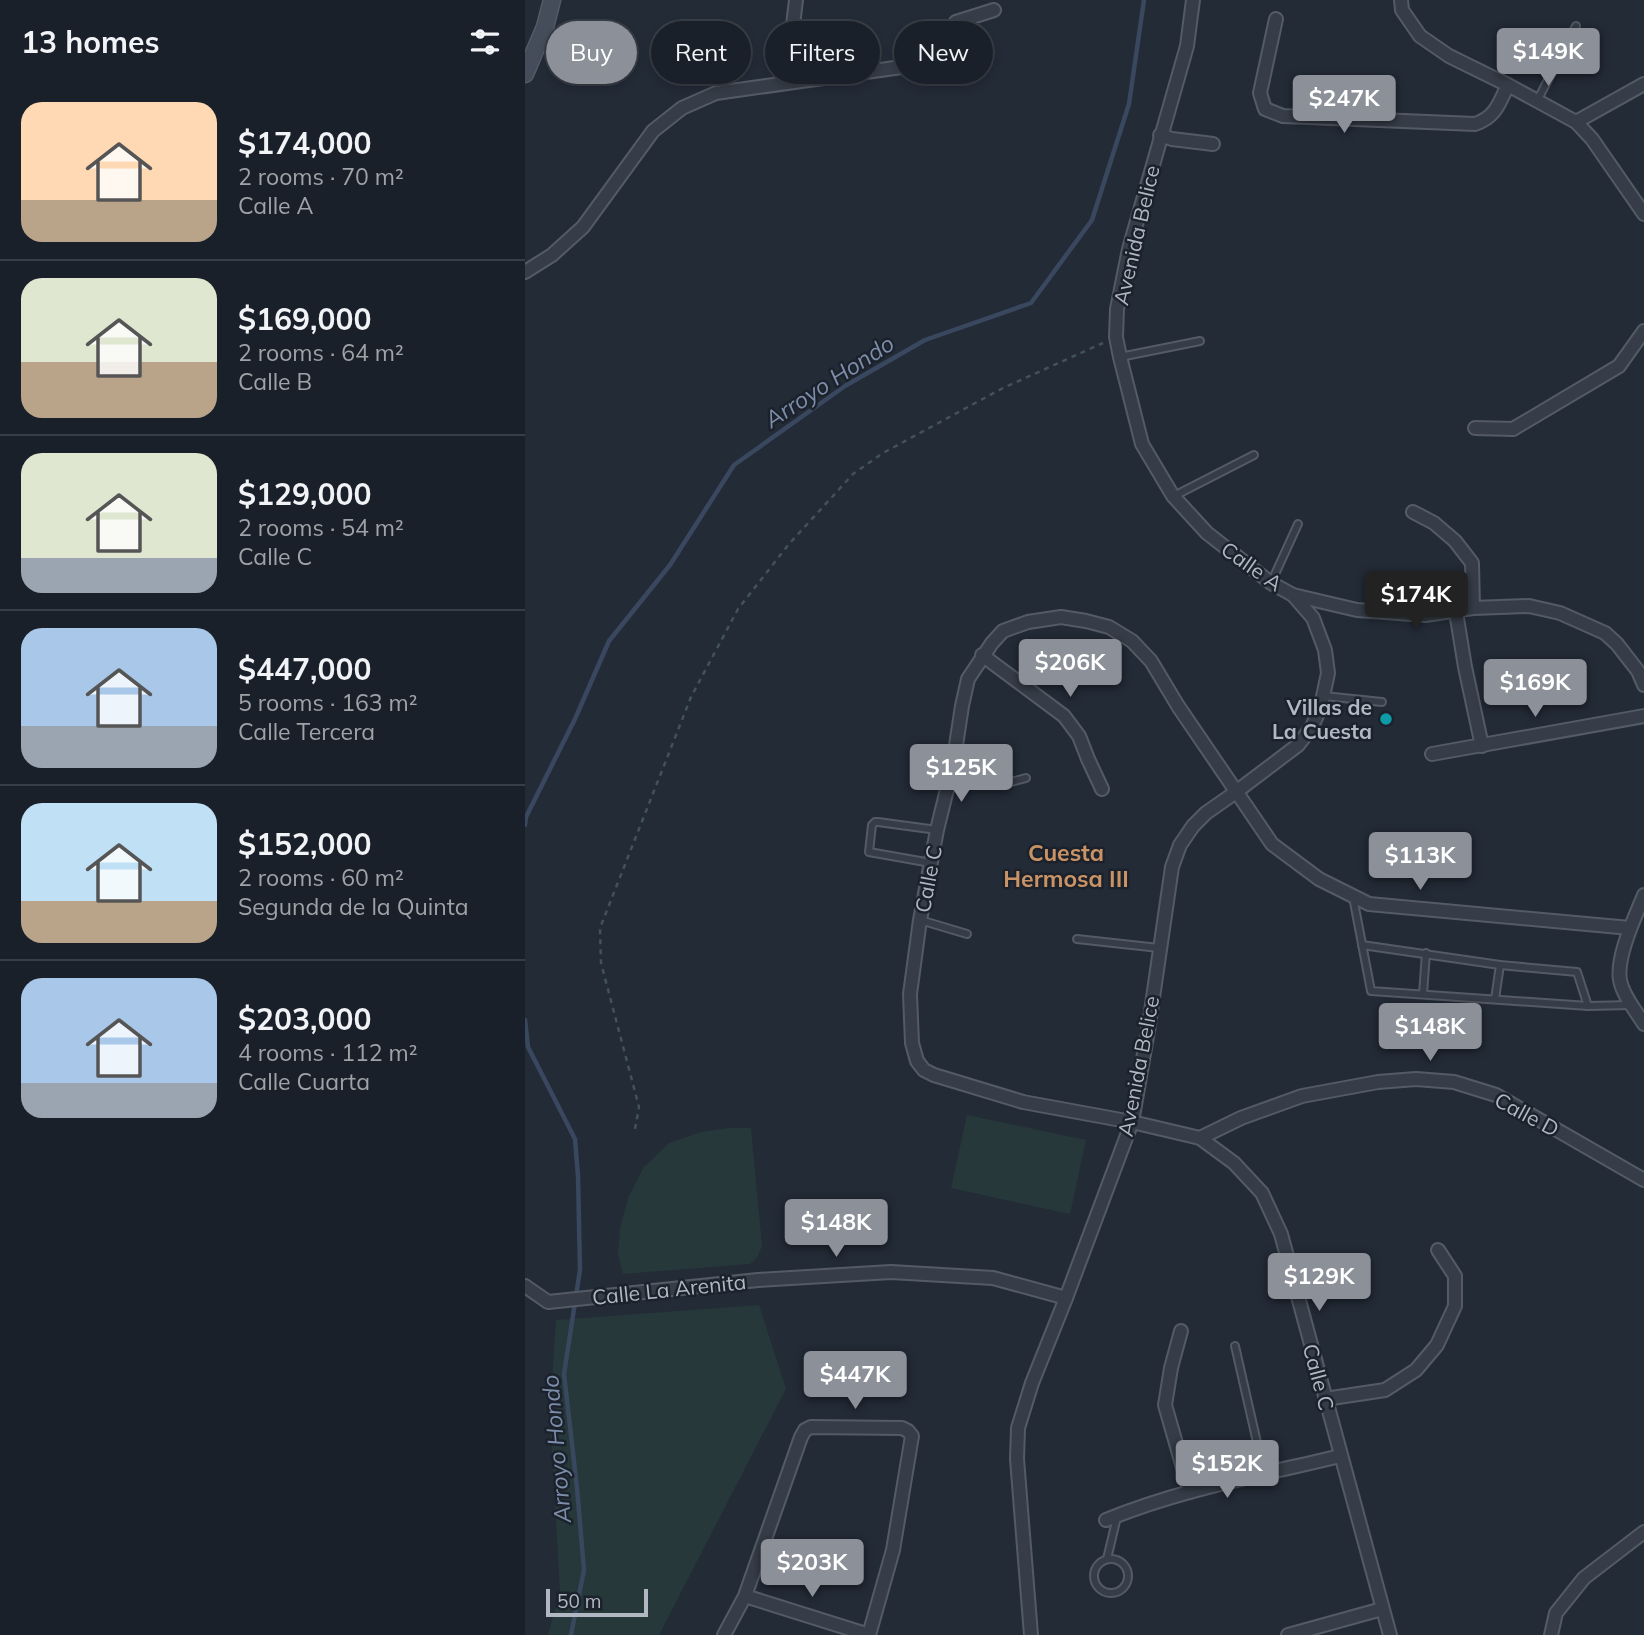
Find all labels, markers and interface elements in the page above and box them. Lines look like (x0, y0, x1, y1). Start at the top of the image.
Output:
chip: Buy (546, 21, 637, 84)
chip: Rent (651, 21, 751, 84)
chip: Filters (765, 21, 880, 84)
chip: New (894, 21, 993, 84)
text: 13 homes (21, 23, 160, 61)
icon: filters (466, 23, 504, 61)
pin: $149K (1499, 28, 1597, 88)
text: $149K (1513, 36, 1583, 65)
pin: $247K (1295, 76, 1393, 135)
text: $247K (1309, 83, 1379, 112)
text: $174,000 (238, 124, 371, 162)
icon: home (77, 130, 161, 214)
text: 2 rooms · 70 m² (238, 162, 404, 191)
street label: Avenida Belice (1107, 163, 1165, 307)
text: Calle A (238, 191, 314, 220)
text: $169,000 (238, 300, 371, 338)
icon: home (77, 306, 161, 390)
water label: Arroyo Hondo (758, 328, 899, 434)
text: 2 rooms · 64 m² (238, 338, 404, 367)
text: Calle B (238, 367, 312, 396)
text: $129,000 (238, 475, 371, 513)
icon: home (77, 481, 161, 565)
text: 2 rooms · 54 m² (238, 513, 404, 542)
street label: Calle A (1216, 536, 1288, 597)
text: Calle C (238, 542, 312, 571)
pin: $174K (1367, 572, 1465, 631)
text: $174K (1381, 579, 1451, 608)
pin: $206K (1021, 640, 1119, 699)
text: $206K (1035, 647, 1105, 676)
text: $447,000 (238, 650, 371, 688)
icon: home (77, 656, 161, 740)
pin: $169K (1486, 660, 1584, 719)
text: $169K (1500, 667, 1570, 696)
text: 5 rooms · 163 m² (238, 688, 418, 717)
place label: Villas de La Cuesta (1272, 694, 1372, 744)
marker: Villas de La Cuesta (1378, 711, 1394, 727)
text: Calle Tercera (238, 717, 375, 746)
pin: $125K (912, 744, 1010, 804)
text: $125K (926, 752, 996, 781)
text: $152,000 (238, 825, 371, 863)
icon: home (77, 831, 161, 915)
pin: $113K (1371, 832, 1469, 892)
district label: Cuesta Hermosa III (1003, 838, 1129, 893)
text: $113K (1385, 840, 1455, 869)
street label: Calle C (909, 843, 947, 915)
text: 2 rooms · 60 m² (238, 863, 404, 892)
text: Segunda de la Quinta (238, 892, 468, 921)
street label: Avenida Belice (1112, 994, 1164, 1138)
text: $203,000 (238, 1000, 371, 1038)
pin: $148K (1381, 1004, 1479, 1063)
icon: home (77, 1006, 161, 1090)
text: $148K (1395, 1011, 1465, 1040)
text: 4 rooms · 112 m² (238, 1038, 418, 1067)
text: Calle Cuarta (238, 1067, 370, 1096)
street label: Calle D (1490, 1086, 1564, 1142)
pin: $148K (787, 1200, 885, 1259)
text: $148K (801, 1207, 871, 1236)
pin: $129K (1270, 1254, 1368, 1313)
text: $129K (1284, 1261, 1354, 1290)
street label: Calle La Arenita (591, 1268, 747, 1310)
street label: Calle C (1298, 1341, 1340, 1413)
pin: $447K (806, 1352, 904, 1411)
text: $447K (820, 1359, 890, 1388)
water label: Arroyo Hondo (535, 1374, 577, 1525)
pin: $152K (1178, 1440, 1276, 1500)
text: $152K (1192, 1448, 1262, 1477)
pin: $203K (763, 1540, 861, 1599)
text: $203K (777, 1547, 847, 1576)
scale bar (546, 1586, 647, 1618)
text: 50 m (557, 1589, 601, 1613)

